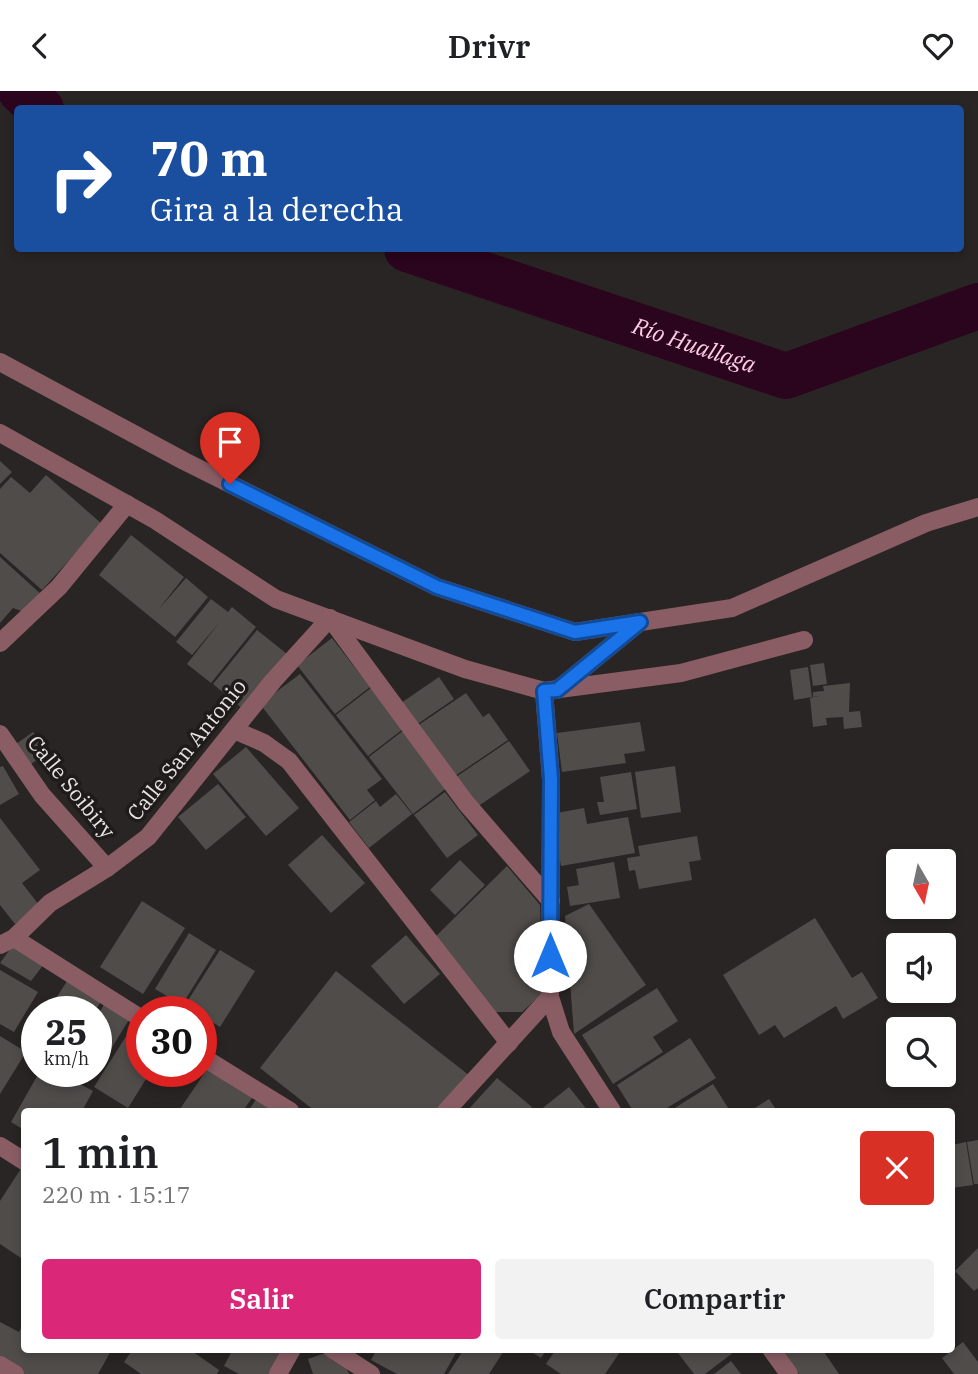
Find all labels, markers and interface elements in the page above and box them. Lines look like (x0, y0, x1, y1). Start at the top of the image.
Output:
text: Drivr (448, 25, 530, 67)
icon: back (21, 27, 59, 65)
icon: heart (919, 27, 957, 65)
text: 70 m (150, 126, 268, 189)
icon: right (35, 133, 126, 224)
text: Gira a la derecha (150, 188, 404, 230)
water label: Río Huallaga (628, 309, 761, 379)
pin (200, 412, 260, 484)
icon: arrive (211, 423, 249, 461)
street label: Calle San Antonio (120, 673, 252, 826)
street label: Calle Soibiry (22, 729, 122, 844)
north arrow (886, 849, 956, 919)
map controls (886, 849, 956, 1087)
position arrow (513, 919, 587, 993)
button: sound (886, 933, 956, 1003)
speed limit sign: 30 (126, 996, 217, 1087)
text: 25 (45, 1009, 88, 1055)
button: search (886, 1017, 956, 1087)
text: km/h (44, 1047, 89, 1070)
text: 1 min (42, 1125, 159, 1180)
button: close (860, 1131, 934, 1205)
text: 220 m · 15:17 (42, 1179, 191, 1209)
button: Salir (42, 1259, 481, 1339)
button: Compartir (495, 1259, 934, 1339)

